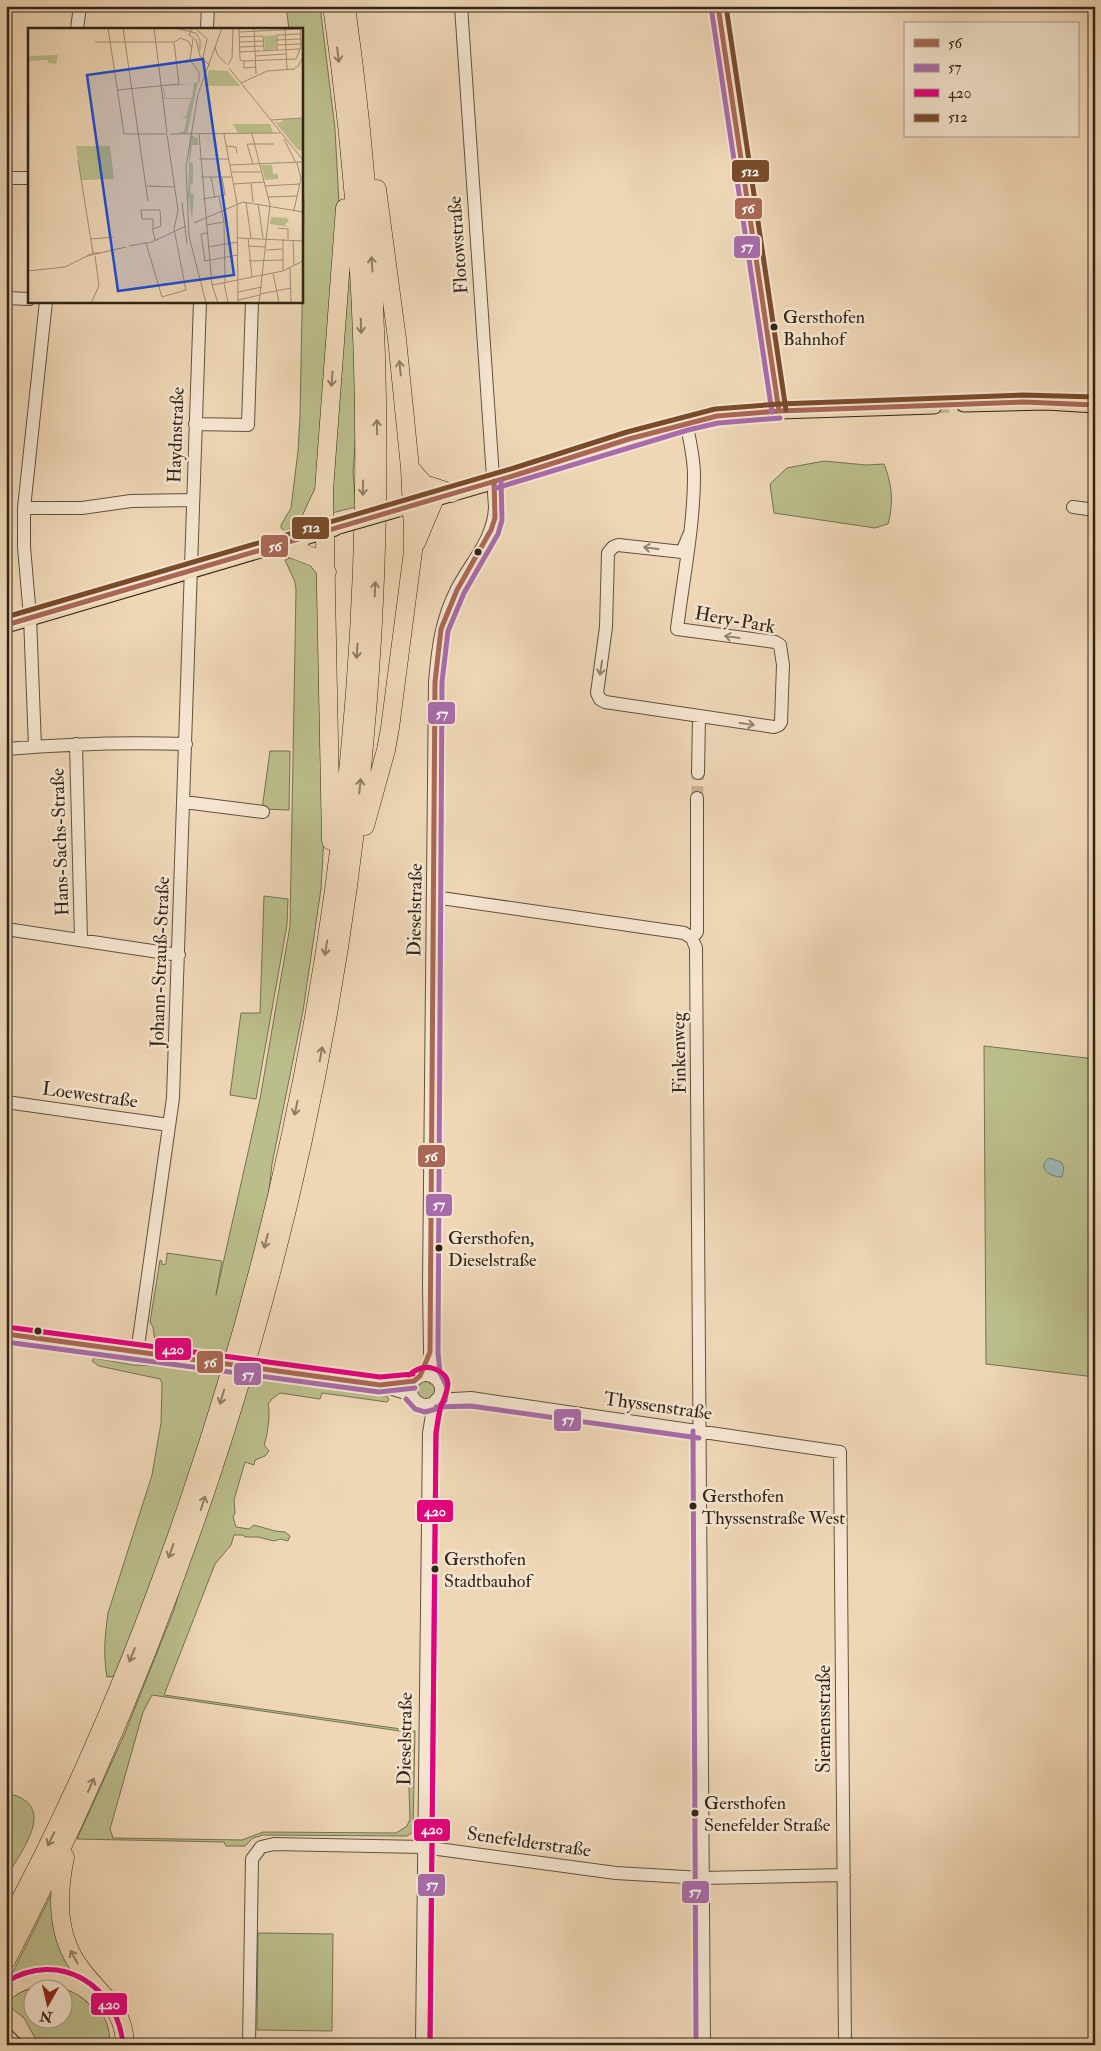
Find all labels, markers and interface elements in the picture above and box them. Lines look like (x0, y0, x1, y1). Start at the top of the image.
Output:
legend (904, 22, 1078, 138)
inset map (28, 28, 302, 302)
text: 56 (948, 34, 964, 53)
one-way arrow (333, 46, 343, 62)
text: 57 (948, 58, 962, 77)
text: 420 (948, 84, 971, 103)
text: 512 (948, 108, 968, 127)
line badge: 512 (731, 159, 770, 183)
text: 512 (741, 163, 759, 180)
street label: Flotowstraße (443, 195, 473, 295)
line badge: 56 (734, 197, 763, 220)
text: 56 (741, 200, 756, 217)
line badge: 57 (733, 235, 761, 259)
text: 57 (741, 238, 754, 255)
one-way arrow (367, 257, 376, 273)
place label: Gersthofen Bahnhof (783, 306, 865, 351)
one-way arrow (356, 318, 365, 334)
marker: Gersthofen Bahnhof (769, 322, 779, 332)
one-way arrow (395, 360, 405, 376)
one-way arrow (327, 371, 337, 387)
street label: Haydnstraße (162, 386, 190, 484)
one-way arrow (372, 419, 382, 435)
one-way arrow (358, 480, 368, 496)
line badge: 512 (291, 516, 330, 540)
text: 512 (302, 519, 320, 536)
line badge: 56 (260, 534, 289, 558)
text: 56 (268, 538, 283, 555)
one-way arrow (644, 543, 660, 553)
unlabelled marker (473, 547, 483, 557)
one-way arrow (370, 581, 379, 597)
street label: Hery-Park (693, 601, 777, 639)
one-way arrow (725, 631, 741, 641)
one-way arrow (353, 642, 362, 658)
one-way arrow (596, 660, 606, 676)
line badge: 57 (427, 701, 456, 725)
text: 57 (436, 705, 449, 722)
one-way arrow (739, 719, 755, 729)
street label: Hans-Sachs-Straße (45, 768, 75, 916)
one-way arrow (355, 778, 365, 794)
street label: Dieselstraße (402, 863, 428, 957)
street label: Johann-Strauß-Straße (145, 876, 175, 1049)
one-way arrow (320, 940, 330, 956)
street label: Finkenweg (666, 1011, 692, 1094)
one-way arrow (317, 1046, 327, 1062)
street label: Loewestraße (41, 1076, 139, 1114)
one-way arrow (291, 1099, 301, 1115)
line badge: 56 (417, 1144, 446, 1168)
text: 56 (424, 1148, 439, 1165)
line badge: 57 (425, 1193, 453, 1217)
text: 57 (433, 1196, 446, 1213)
place label: Gersthofen, Dieselstraße (448, 1227, 537, 1272)
one-way arrow (261, 1232, 270, 1248)
marker: Gersthofen, Dieselstraße (434, 1243, 444, 1253)
unlabelled marker (33, 1326, 43, 1336)
line badge: 420 (154, 1337, 192, 1361)
text: 420 (161, 1341, 184, 1358)
line badge: 56 (196, 1350, 224, 1374)
text: 56 (203, 1354, 218, 1371)
line badge: 57 (233, 1362, 262, 1386)
text: 57 (242, 1366, 255, 1383)
street label: Thyssenstraße (602, 1387, 714, 1425)
one-way arrow (217, 1389, 227, 1405)
line badge: 57 (553, 1408, 582, 1432)
text: 57 (562, 1411, 575, 1428)
place label: Gersthofen Thyssenstraße West (702, 1485, 845, 1530)
one-way arrow (198, 1495, 208, 1511)
line badge: 420 (416, 1499, 454, 1523)
marker: Gersthofen Thyssenstraße West (688, 1501, 698, 1511)
text: 420 (423, 1503, 446, 1520)
one-way arrow (166, 1543, 175, 1559)
place label: Gersthofen Stadtbauhof (444, 1548, 535, 1593)
marker: Gersthofen Stadtbauhof (430, 1564, 440, 1574)
one-way arrow (127, 1647, 136, 1662)
street label: Siemensstraße (812, 1665, 836, 1773)
street label: Dieselstraße (392, 1692, 418, 1786)
one-way arrow (87, 1778, 96, 1793)
place label: Gersthofen Senefelder Straße (704, 1792, 831, 1837)
marker: Gersthofen Senefelder Straße (690, 1808, 700, 1818)
line badge: 420 (413, 1818, 451, 1842)
text: 420 (420, 1821, 443, 1838)
street label: Senefelderstraße (465, 1821, 593, 1863)
one-way arrow (46, 1831, 56, 1846)
line badge: 57 (417, 1873, 446, 1897)
text: 57 (426, 1876, 439, 1893)
line badge: 57 (681, 1880, 710, 1904)
text: 57 (689, 1883, 702, 1900)
one-way arrow (69, 1949, 79, 1964)
north arrow (22, 1978, 72, 2028)
line badge: 420 (90, 1992, 128, 2016)
text: 420 (97, 1996, 120, 2013)
text: N (38, 2007, 55, 2026)

